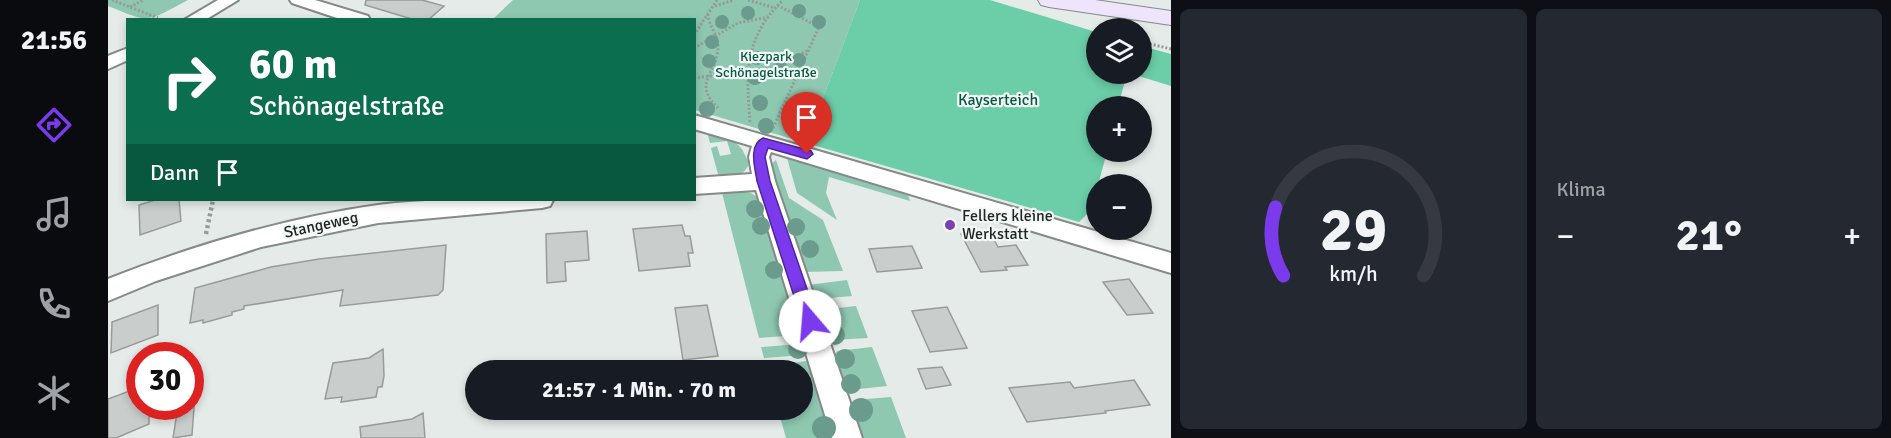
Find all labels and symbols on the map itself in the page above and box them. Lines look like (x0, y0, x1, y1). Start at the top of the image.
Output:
park label: Kiezpark Schönagelstraße (715, 48, 817, 81)
park label: Kayserteich (958, 90, 1038, 110)
pin (781, 92, 832, 154)
place label: Fellers kleine Werkstatt (962, 206, 1053, 244)
street label: Stangeweg (282, 207, 360, 243)
marker: Fellers kleine Werkstatt (943, 218, 957, 232)
position arrow (778, 289, 842, 353)
speed limit sign: 30 (126, 342, 204, 420)

